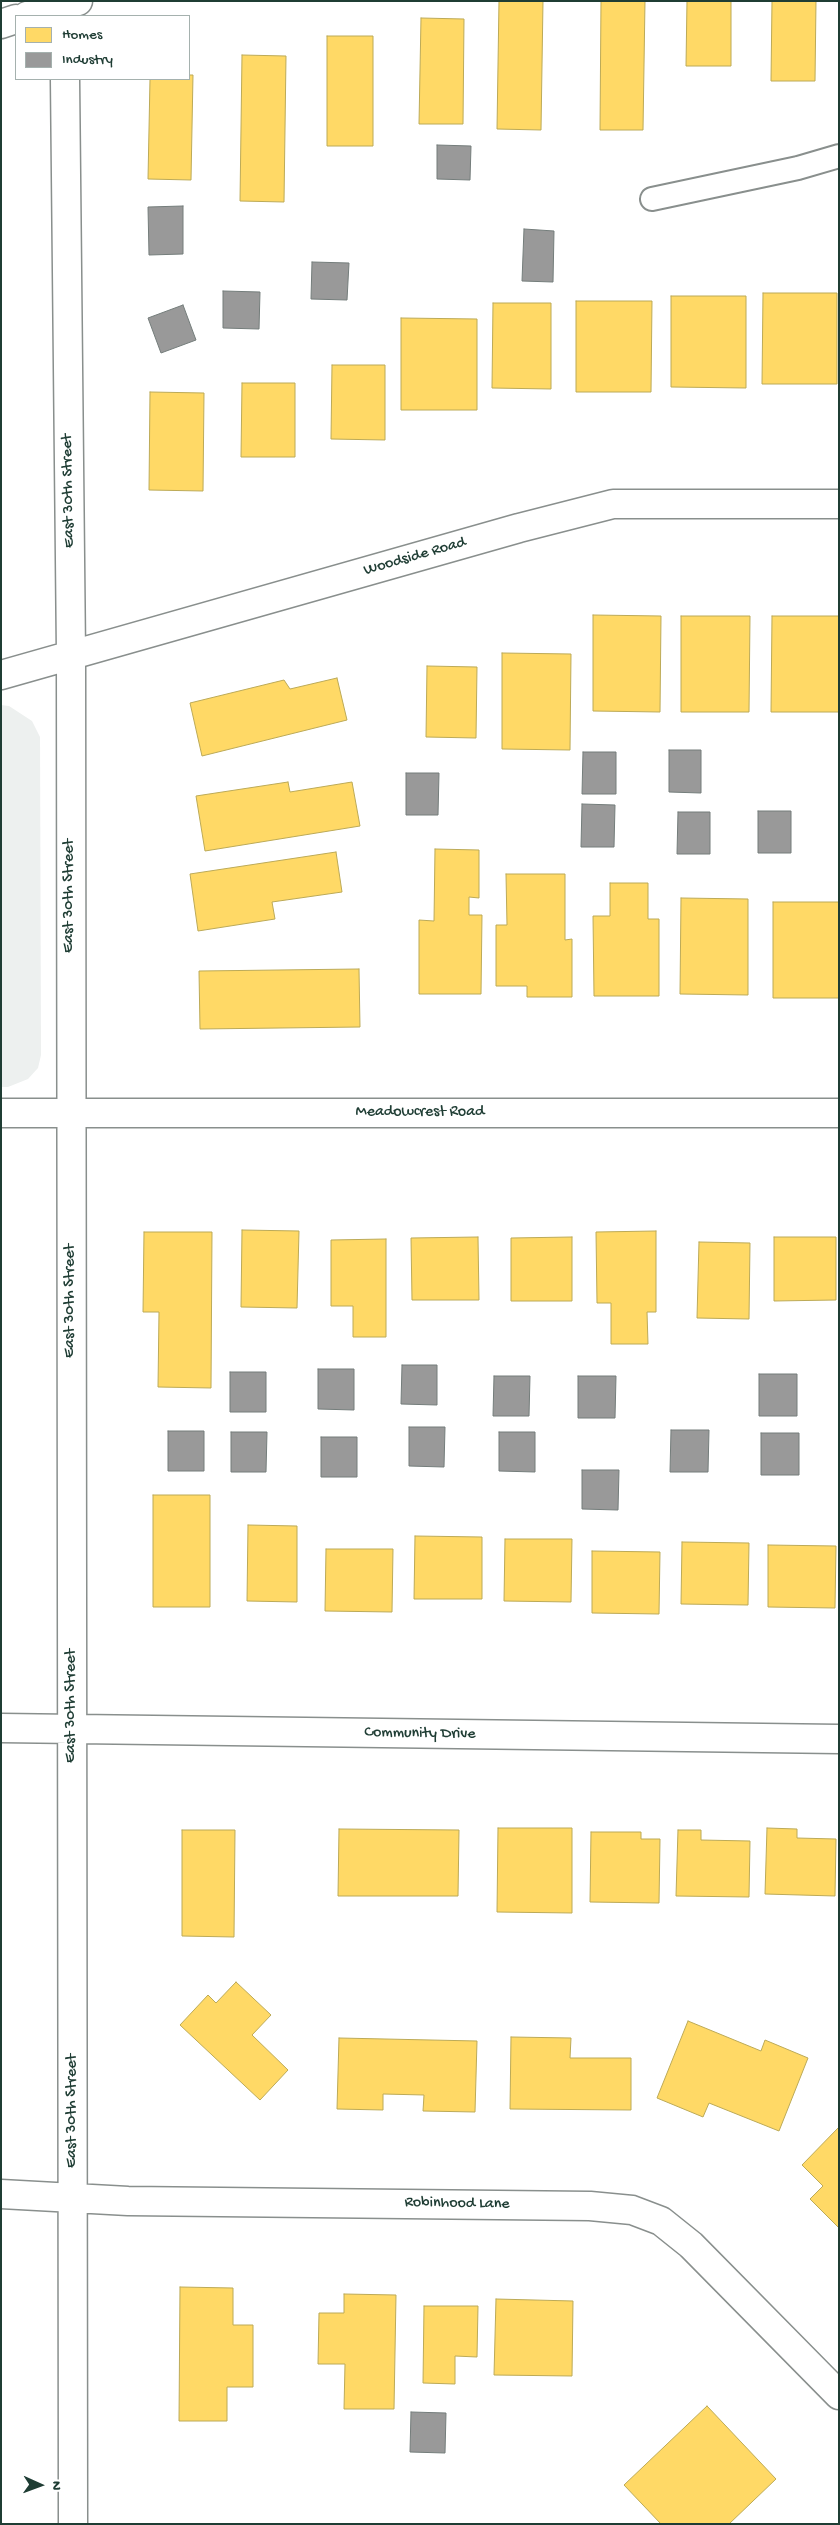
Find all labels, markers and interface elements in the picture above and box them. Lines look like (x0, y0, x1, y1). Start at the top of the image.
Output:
legend (15, 15, 190, 80)
text: Homes (62, 26, 102, 44)
text: Industry (62, 51, 113, 69)
street label: East 30th Street (58, 434, 80, 548)
street label: Woodside Road (362, 533, 468, 581)
street label: East 30th Street (60, 839, 80, 953)
street label: Meadowcrest Road (356, 1103, 484, 1123)
street label: East 30th Street (61, 1244, 81, 1358)
street label: East 30th Street (62, 1649, 82, 1763)
street label: Community Drive (364, 1723, 476, 1745)
street label: East 30th Street (63, 2054, 83, 2168)
street label: Robinhood Lane (404, 2193, 510, 2215)
north arrow (15, 2460, 65, 2510)
text: N (47, 2481, 64, 2490)

